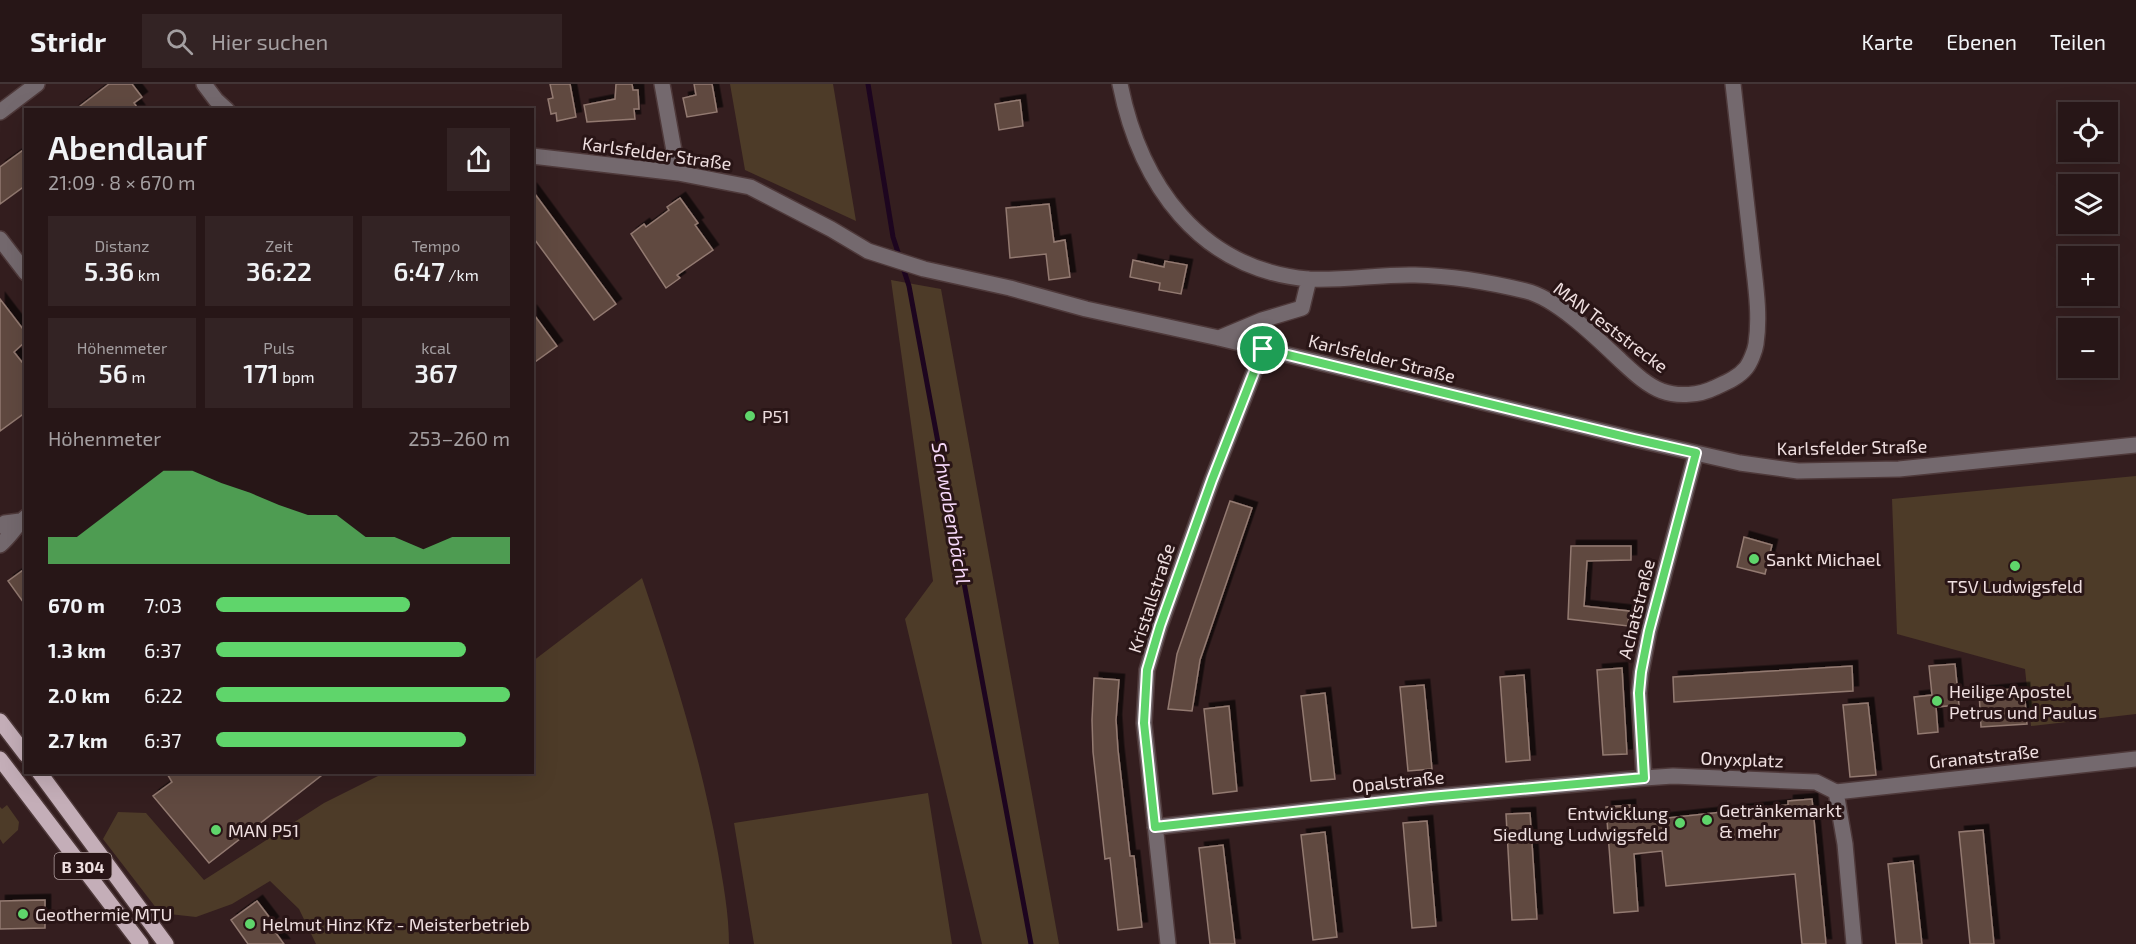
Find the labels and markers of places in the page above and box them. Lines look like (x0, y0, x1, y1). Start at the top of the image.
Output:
pin (1237, 323, 1288, 374)
place label: P51 (762, 405, 789, 427)
marker: P51 (743, 409, 757, 423)
place label: Sankt Michael (1766, 548, 1882, 570)
marker: Sankt Michael (1747, 552, 1761, 566)
marker: TSV Ludwigsfeld (2008, 559, 2022, 573)
place label: TSV Ludwigsfeld (1947, 575, 2083, 597)
place label: Heilige Apostel Petrus und Paulus (1949, 680, 2097, 723)
marker: Heilige Apostel Petrus und Paulus (1930, 694, 1944, 708)
place label: Getränkemarkt & mehr (1719, 799, 1842, 842)
place label: Entwicklung Siedlung Ludwigsfeld (1493, 802, 1668, 845)
marker: Getränkemarkt & mehr (1700, 813, 1714, 827)
marker: Entwicklung Siedlung Ludwigsfeld (1673, 816, 1687, 830)
place label: MAN P51 (228, 819, 299, 841)
marker: MAN P51 (209, 823, 223, 837)
place label: Geothermie MTU (35, 903, 173, 925)
marker: Geothermie MTU (16, 907, 30, 921)
place label: Helmut Hinz Kfz - Meisterbetrieb (262, 913, 530, 935)
marker: Helmut Hinz Kfz - Meisterbetrieb (243, 917, 257, 931)

